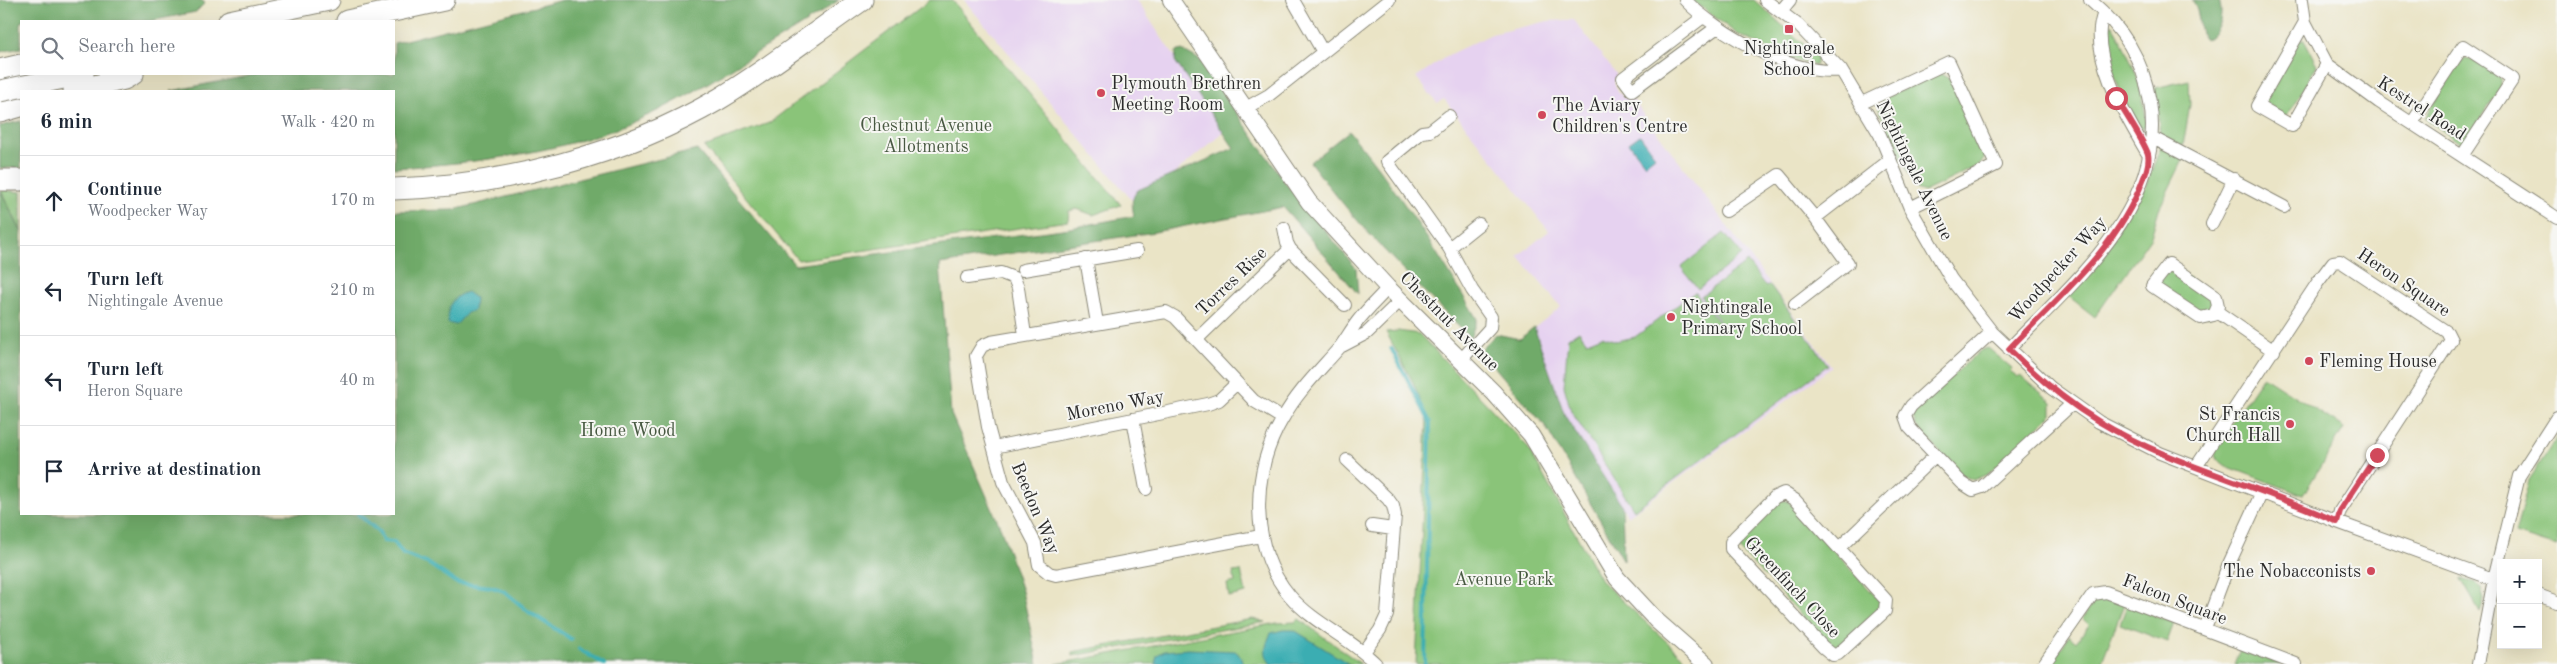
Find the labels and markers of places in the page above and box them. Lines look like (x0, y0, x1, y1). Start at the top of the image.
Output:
marker: Nightingale School (1783, 23, 1795, 35)
place label: Nightingale School (1744, 40, 1834, 79)
place label: Plymouth Brethren Meeting Room (1111, 75, 1261, 114)
marker: Plymouth Brethren Meeting Room (1095, 87, 1107, 99)
place label: The Aviary Children's Centre (1552, 97, 1688, 136)
marker: The Aviary Children's Centre (1536, 109, 1548, 121)
place label: Nightingale Primary School (1681, 299, 1802, 338)
marker: Nightingale Primary School (1665, 311, 1677, 323)
place label: Fleming House (2319, 353, 2437, 371)
marker: Fleming House (2303, 355, 2315, 367)
place label: St Francis Church Hall (2186, 406, 2280, 445)
marker: St Francis Church Hall (2284, 418, 2296, 430)
place label: The Nobacconists (2223, 563, 2361, 581)
marker: The Nobacconists (2365, 565, 2377, 577)

